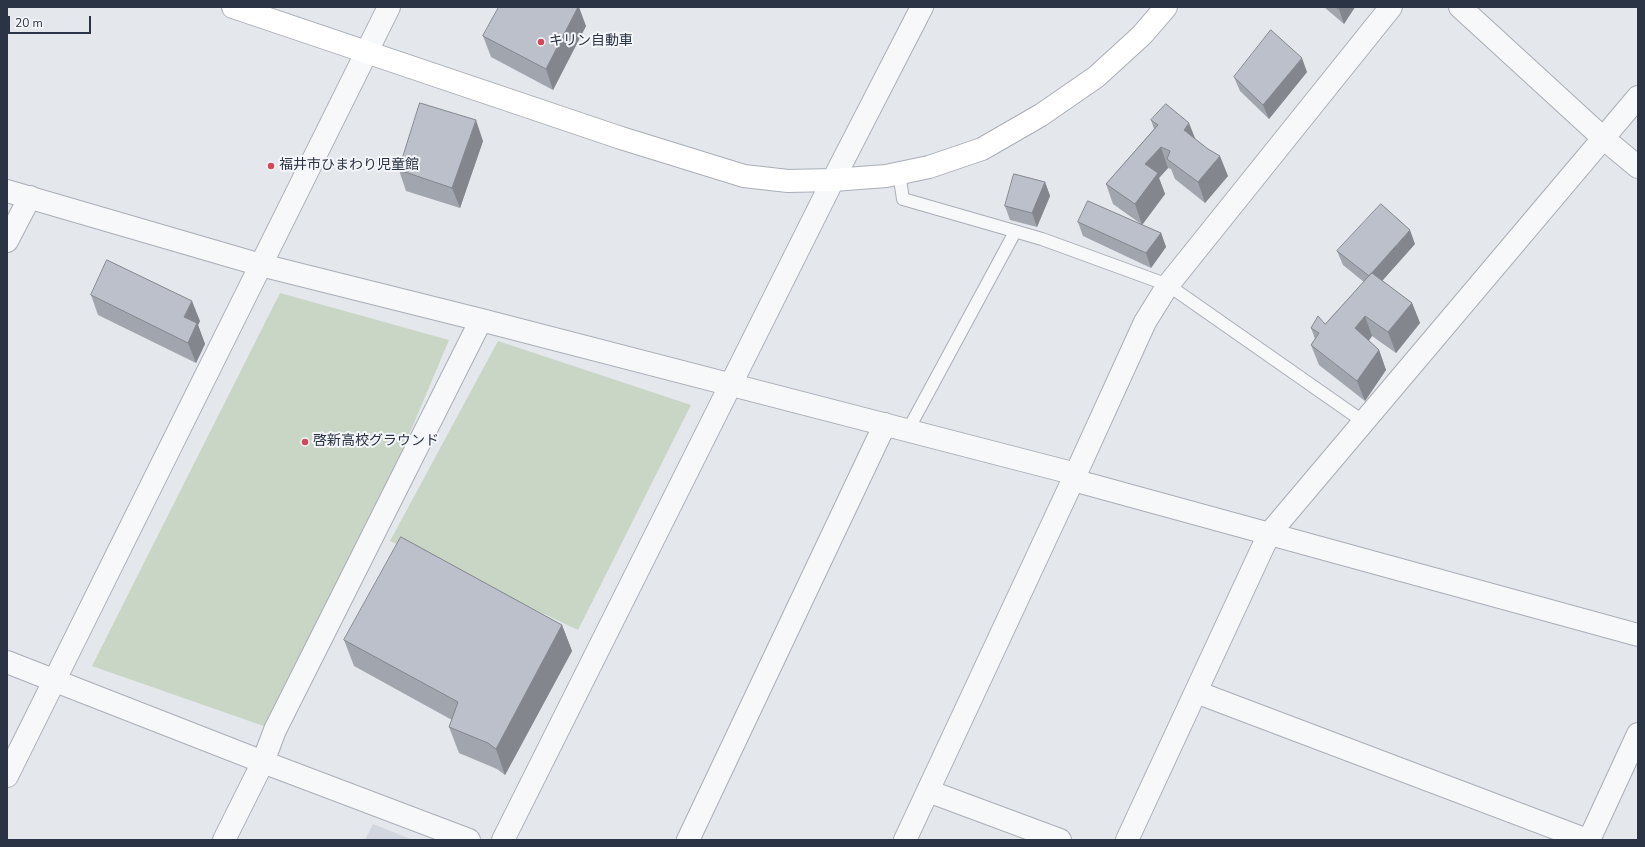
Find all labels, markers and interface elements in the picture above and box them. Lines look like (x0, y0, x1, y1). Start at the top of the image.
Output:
scale bar (10, 8, 93, 34)
text: 20 m (15, 15, 43, 31)
place label: キリン自動車 (549, 34, 633, 50)
marker: キリン自動車 (536, 37, 546, 47)
place label: 福井市ひまわり児童館 (279, 158, 419, 174)
marker: 福井市ひまわり児童館 (266, 161, 276, 171)
place label: 啓新高校グラウンド (313, 434, 439, 450)
marker: 啓新高校グラウンド (300, 437, 310, 447)

